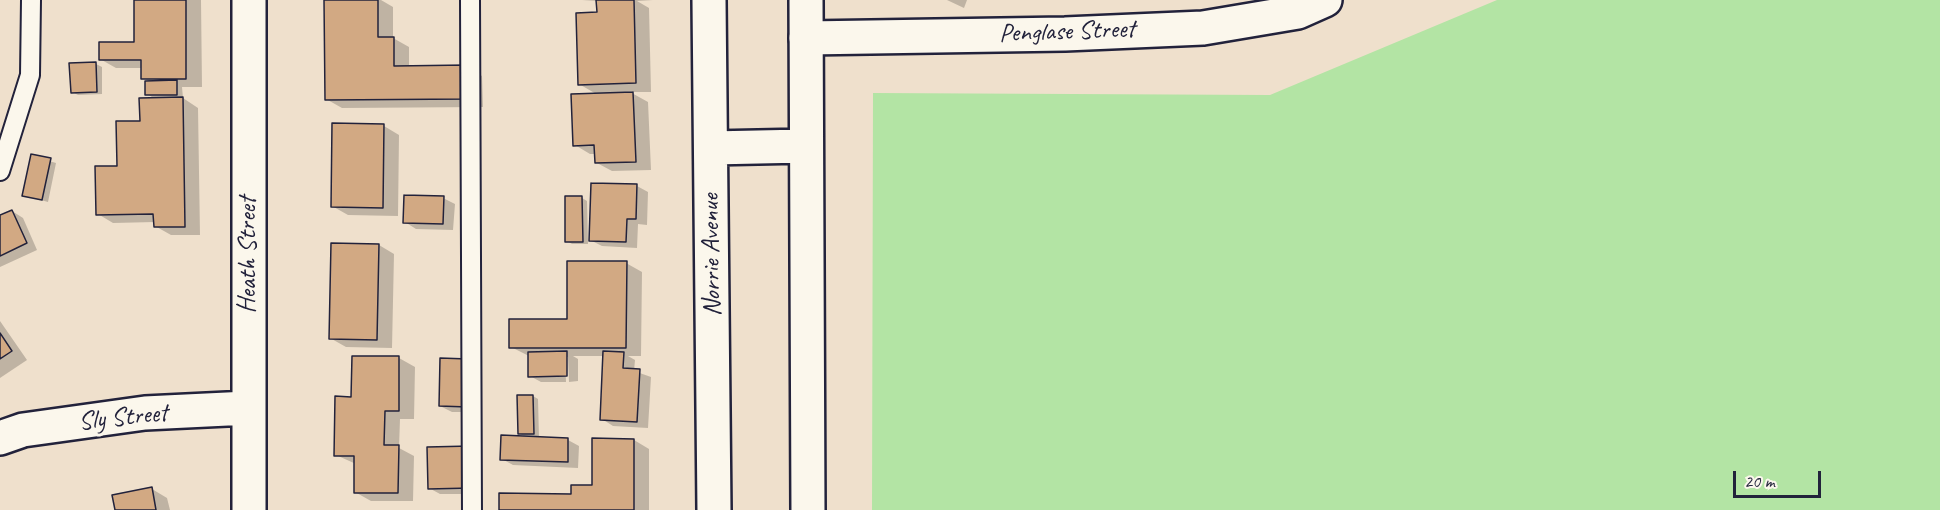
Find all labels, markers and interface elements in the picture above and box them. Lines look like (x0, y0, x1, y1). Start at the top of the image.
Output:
street label: Penglase Street (999, 14, 1135, 50)
street label: Norrie Avenue (695, 193, 729, 317)
street label: Heath Street (232, 197, 264, 313)
street label: Sly Street (77, 398, 169, 438)
scale bar (1736, 459, 1824, 497)
text: 20 m (1744, 470, 1775, 492)

